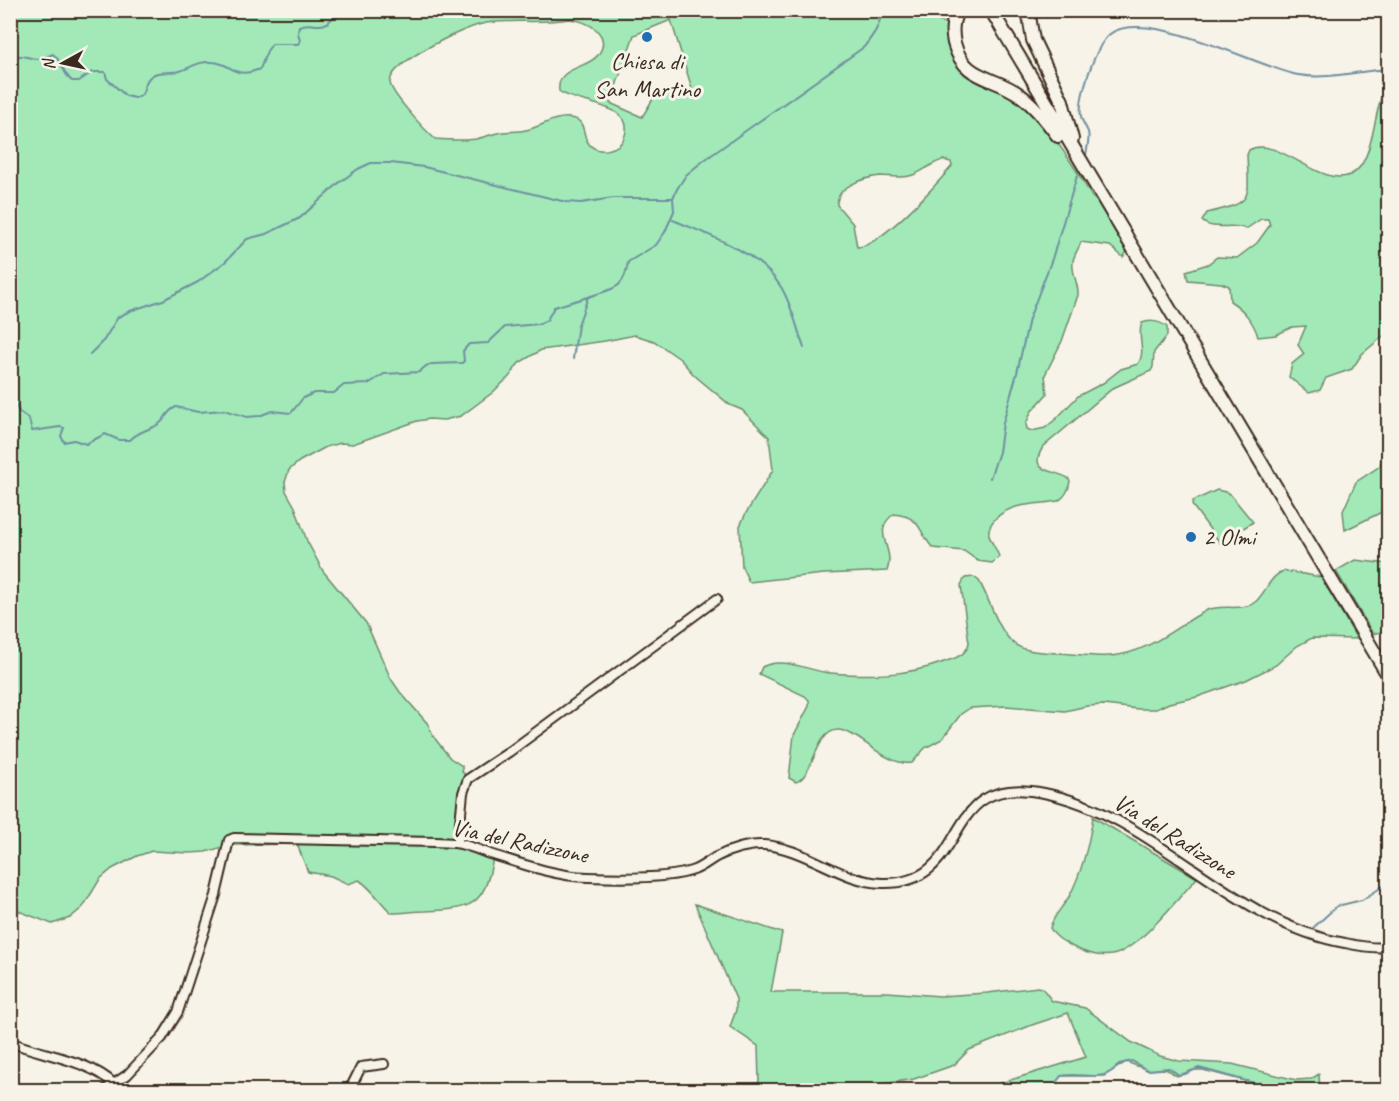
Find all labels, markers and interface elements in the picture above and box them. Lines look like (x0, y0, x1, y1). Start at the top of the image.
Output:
marker: Chiesa di San Martino (640, 30, 654, 44)
north arrow (33, 33, 93, 93)
place label: Chiesa di San Martino (594, 46, 701, 104)
text: N (38, 56, 60, 71)
place label: 2 Olmi (1203, 522, 1258, 552)
marker: 2 Olmi (1184, 530, 1198, 544)
street label: Via del Radizzone (1109, 787, 1243, 886)
street label: Via del Radizzone (449, 812, 593, 870)

